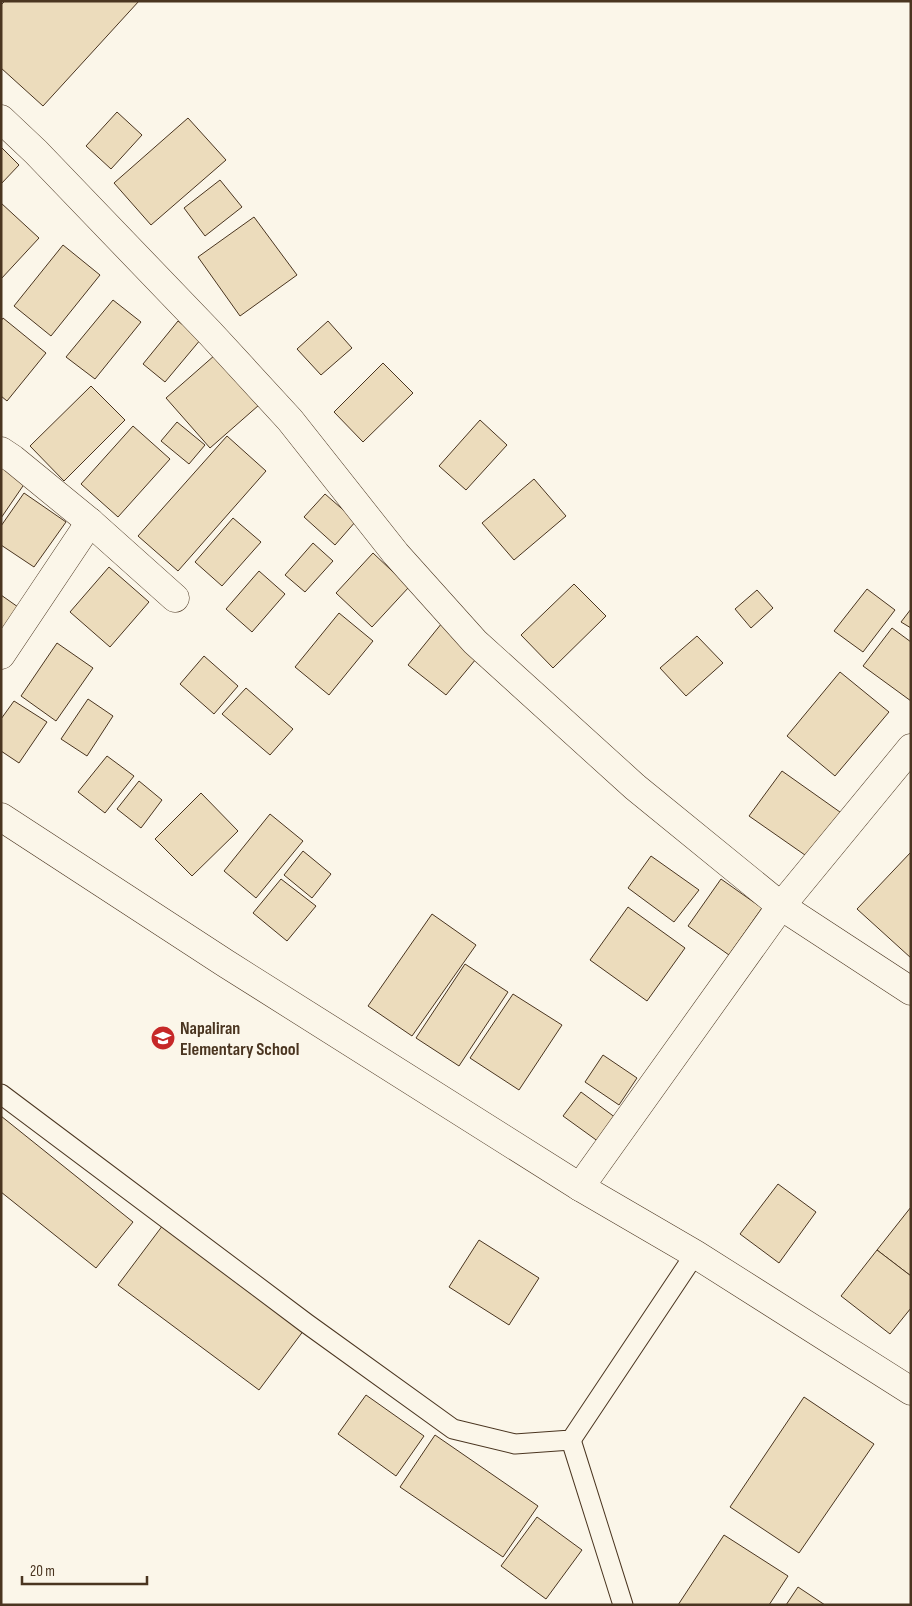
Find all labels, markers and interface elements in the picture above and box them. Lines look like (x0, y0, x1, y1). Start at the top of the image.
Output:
place label: Napaliran Elementary School (180, 1018, 299, 1060)
school or university icon: Napaliran Elementary School (150, 1025, 176, 1051)
scale bar (22, 1554, 148, 1586)
text: 20 m (30, 1562, 55, 1581)

